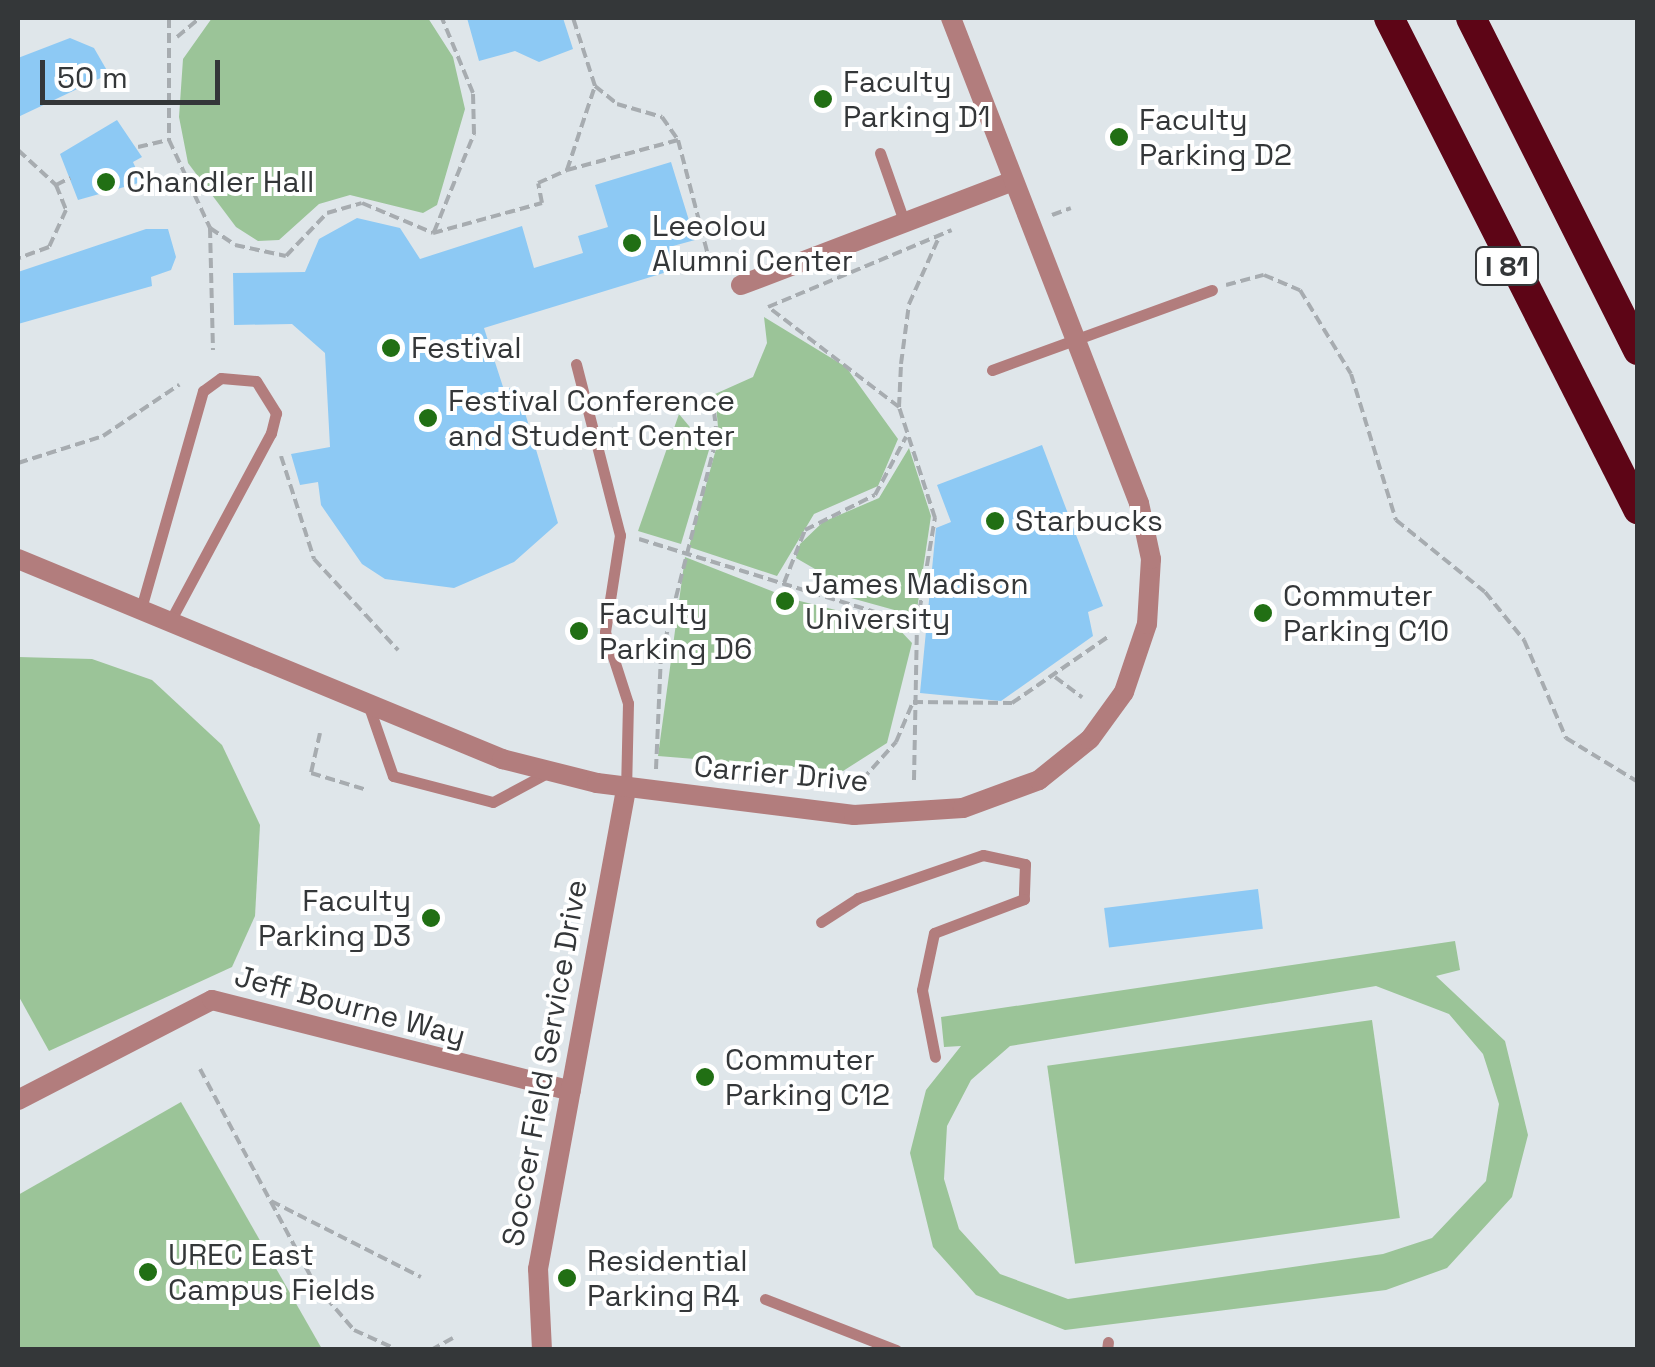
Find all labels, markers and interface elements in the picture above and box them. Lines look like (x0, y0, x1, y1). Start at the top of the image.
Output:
scale bar (45, 40, 225, 102)
text: 50 m (57, 58, 128, 97)
place label: Faculty Parking D1 (843, 64, 991, 134)
marker: Faculty Parking D1 (812, 88, 834, 110)
place label: Faculty Parking D2 (1139, 102, 1292, 172)
marker: Faculty Parking D2 (1108, 126, 1130, 148)
place label: Chandler Hall (126, 164, 314, 200)
marker: Chandler Hall (95, 171, 117, 193)
place label: Leeolou Alumni Center (652, 208, 853, 278)
marker: Leeolou Alumni Center (621, 232, 643, 254)
road number: I 81 (1474, 243, 1540, 289)
place label: Festival (411, 330, 522, 366)
marker: Festival (380, 337, 402, 359)
place label: Festival Conference and Student Center (448, 383, 735, 454)
marker: Festival Conference and Student Center (417, 407, 439, 429)
place label: Starbucks (1015, 503, 1163, 539)
marker: Starbucks (984, 510, 1006, 532)
place label: James Madison University (805, 566, 1029, 636)
place label: Commuter Parking C10 (1283, 578, 1449, 648)
marker: James Madison University (774, 590, 796, 612)
place label: Faculty Parking D6 (599, 596, 752, 666)
marker: Commuter Parking C10 (1252, 602, 1274, 624)
marker: Faculty Parking D6 (568, 620, 590, 642)
street label: Carrier Drive (692, 748, 870, 800)
street label: Soccer Field Service Drive (495, 877, 595, 1249)
place label: Faculty Parking D3 (258, 883, 411, 954)
marker: Faculty Parking D3 (420, 907, 442, 929)
street label: Jeff Bourne Way (230, 958, 470, 1054)
place label: Commuter Parking C12 (725, 1042, 890, 1112)
marker: Commuter Parking C12 (694, 1066, 716, 1088)
place label: UREC East Campus Fields (168, 1237, 375, 1308)
place label: Residential Parking R4 (587, 1243, 748, 1314)
marker: UREC East Campus Fields (137, 1261, 159, 1283)
marker: Residential Parking R4 (556, 1267, 578, 1289)

